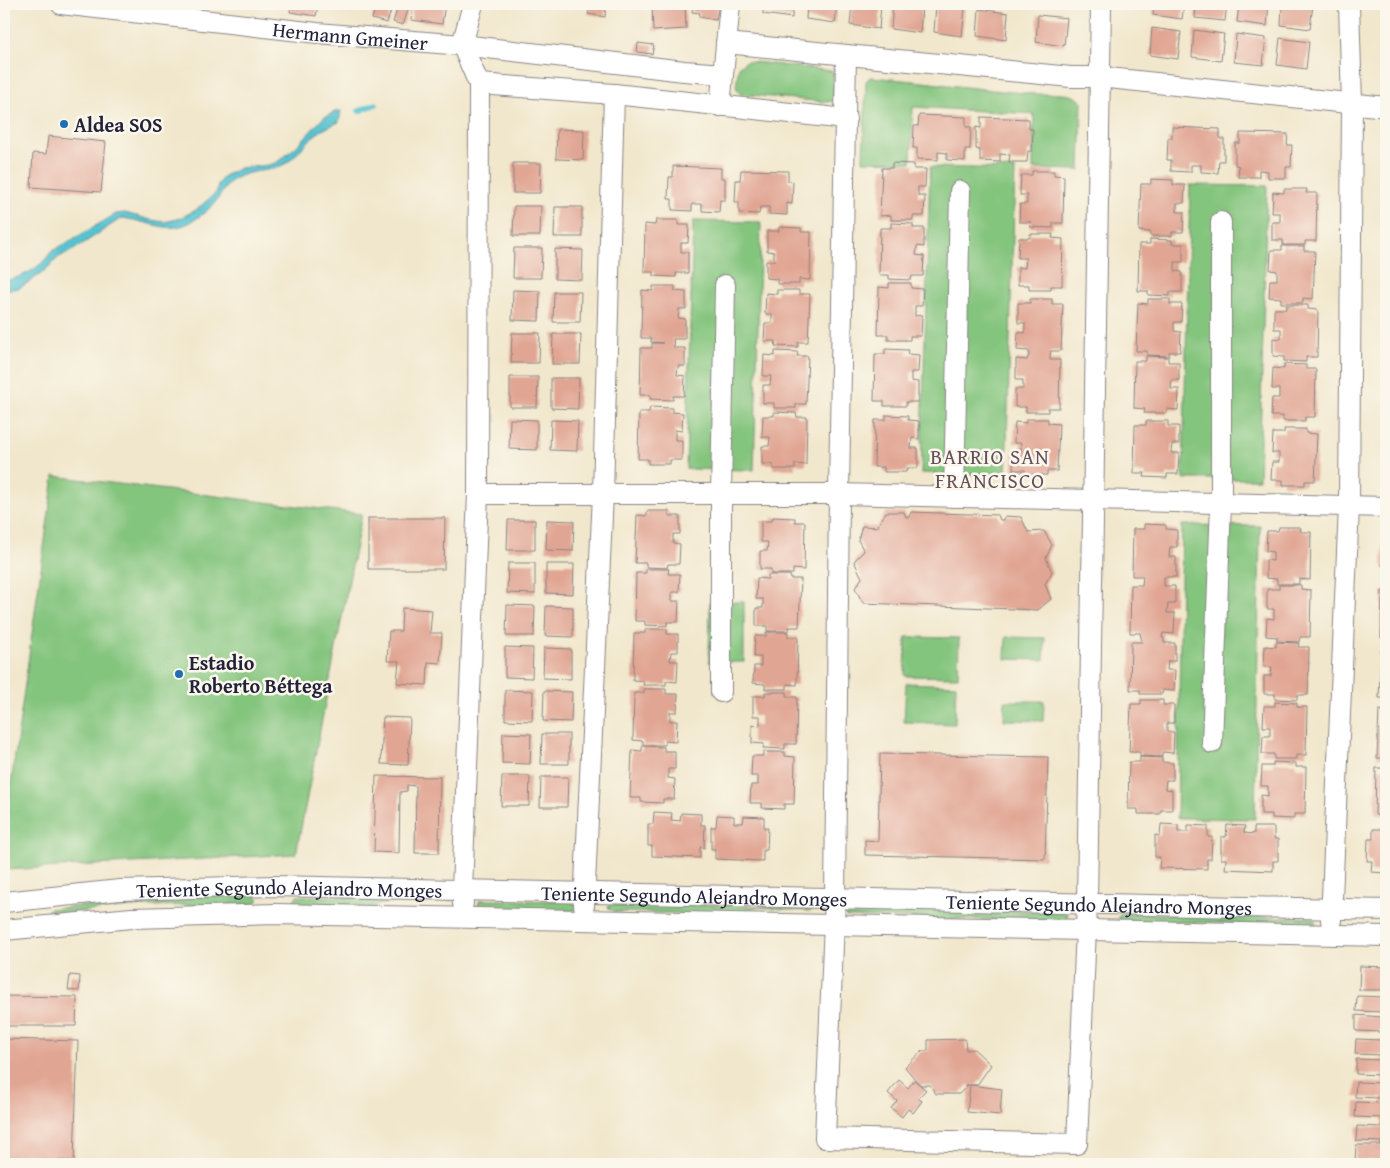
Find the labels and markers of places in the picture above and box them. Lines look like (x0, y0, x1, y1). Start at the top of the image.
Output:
place label: Aldea SOS (74, 110, 163, 139)
marker: Aldea SOS (58, 118, 70, 130)
place label: Estadio Roberto Béttega (189, 648, 333, 700)
marker: Estadio Roberto Béttega (173, 668, 185, 680)

